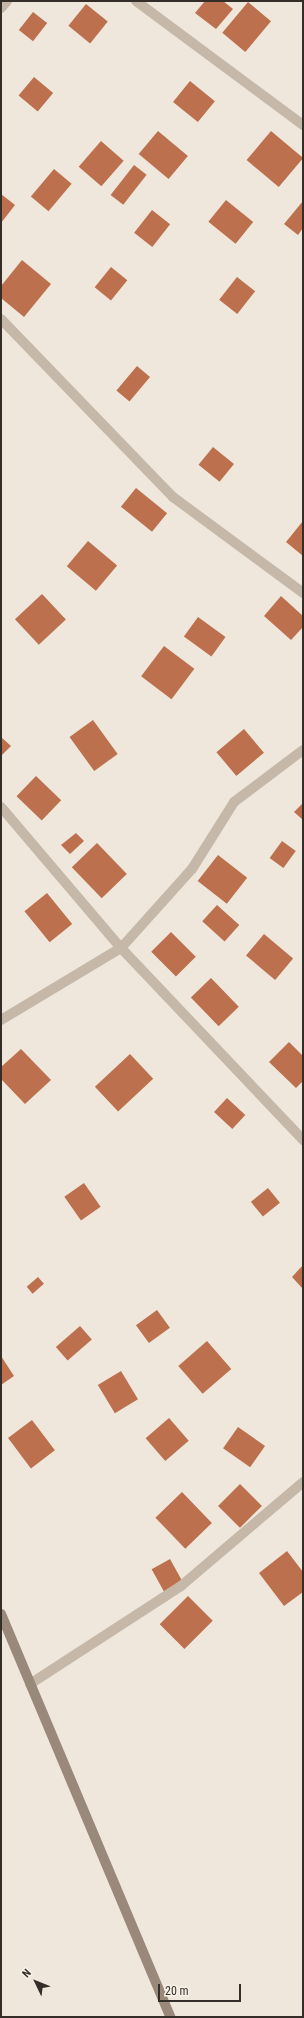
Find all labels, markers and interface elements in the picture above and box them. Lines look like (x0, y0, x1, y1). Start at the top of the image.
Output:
north arrow (16, 1962, 56, 2002)
text: N (20, 1967, 34, 1980)
scale bar (160, 1976, 243, 2002)
text: 20 m (165, 1984, 189, 1998)

